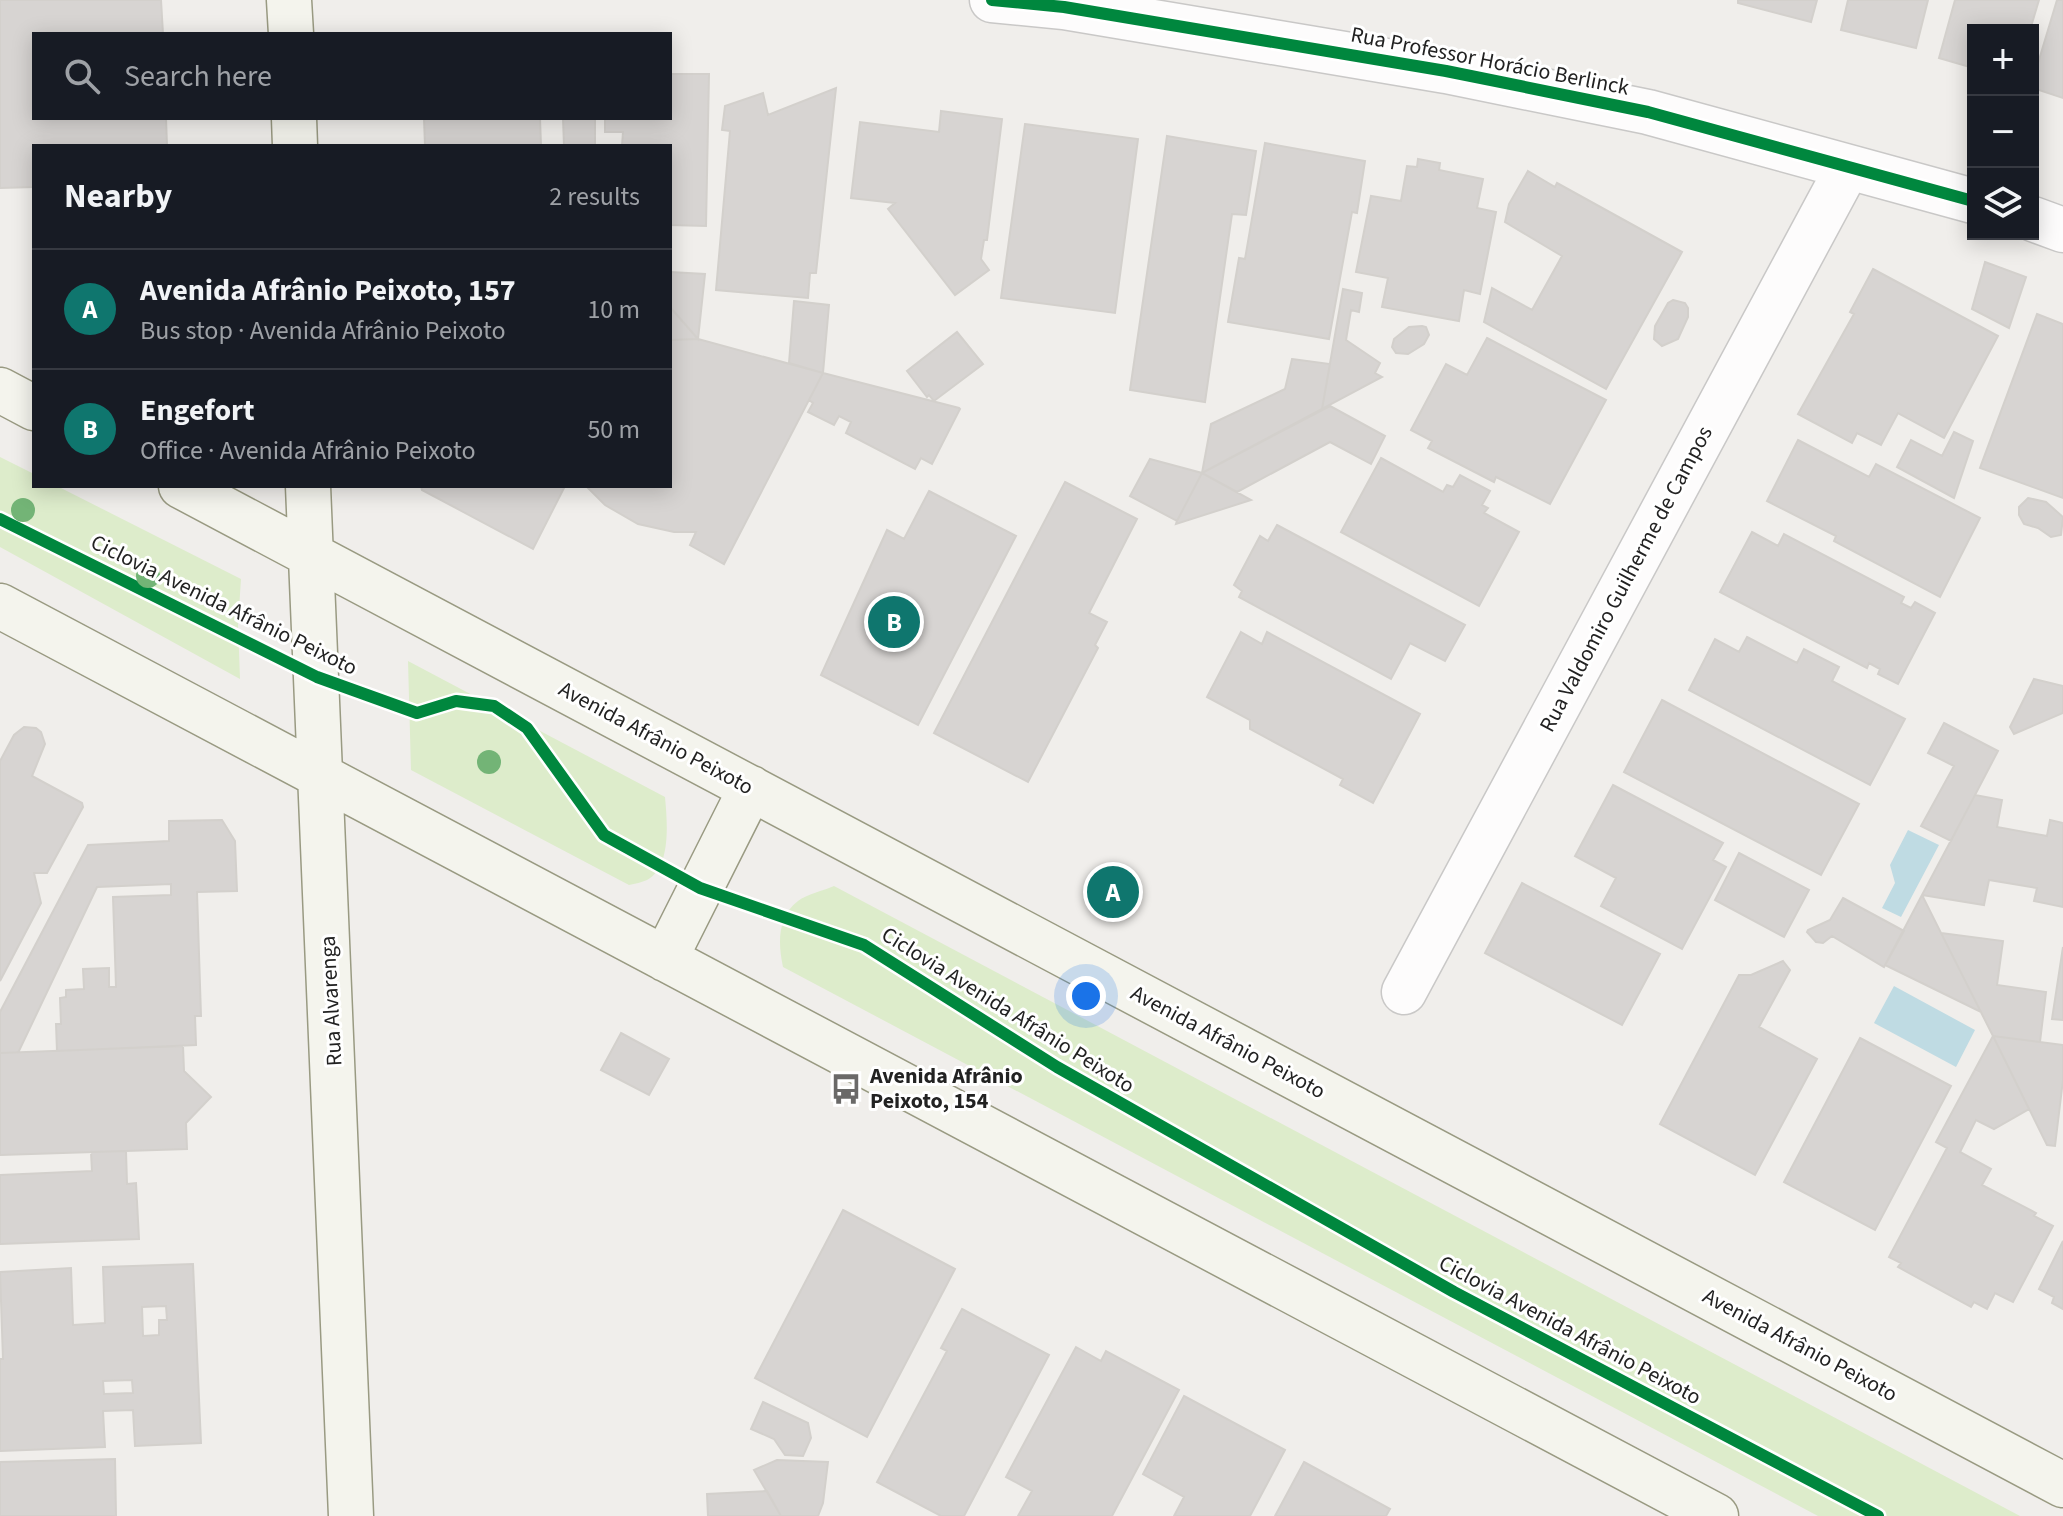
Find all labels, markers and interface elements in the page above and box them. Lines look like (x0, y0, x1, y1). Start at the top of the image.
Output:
street label: Rua Professor Horácio Berlinck (1348, 18, 1632, 104)
map controls (1967, 24, 2039, 240)
button: + (1967, 24, 2039, 96)
search box (32, 32, 672, 120)
icon: search (60, 54, 104, 98)
text: Search here (124, 55, 272, 98)
button: − (1967, 96, 2039, 168)
button: layers (1967, 168, 2039, 240)
text: Nearby (64, 172, 172, 221)
text: 2 results (549, 178, 640, 215)
text: Avenida Afrânio Peixoto, 157 (140, 269, 516, 312)
text: A (83, 291, 97, 328)
text: 10 m (587, 291, 640, 328)
text: Bus stop · Avenida Afrânio Peixoto (140, 312, 506, 349)
text: Engefort (140, 389, 254, 432)
text: B (82, 411, 98, 448)
text: 50 m (587, 411, 640, 448)
street label: Rua Valdomiro Guilherme de Campos (1532, 420, 1720, 738)
text: Office · Avenida Afrânio Peixoto (140, 432, 476, 469)
street label: Ciclovia Avenida Afrânio Peixoto (85, 526, 363, 684)
pin: B (868, 592, 920, 652)
street label: Avenida Afrânio Peixoto (553, 673, 759, 803)
pin: A (1087, 862, 1139, 922)
street label: Ciclovia Avenida Afrânio Peixoto (875, 919, 1141, 1101)
street label: Rua Alvarenga (312, 935, 350, 1067)
your location (1066, 976, 1106, 1016)
street label: Avenida Afrânio Peixoto (1125, 977, 1331, 1107)
place label: Avenida Afrânio Peixoto, 154 (869, 1060, 1023, 1117)
bus stop icon: Avenida Afrânio Peixoto, 154 (829, 1072, 863, 1106)
street label: Ciclovia Avenida Afrânio Peixoto (1433, 1247, 1707, 1413)
street label: Avenida Afrânio Peixoto (1697, 1280, 1903, 1410)

